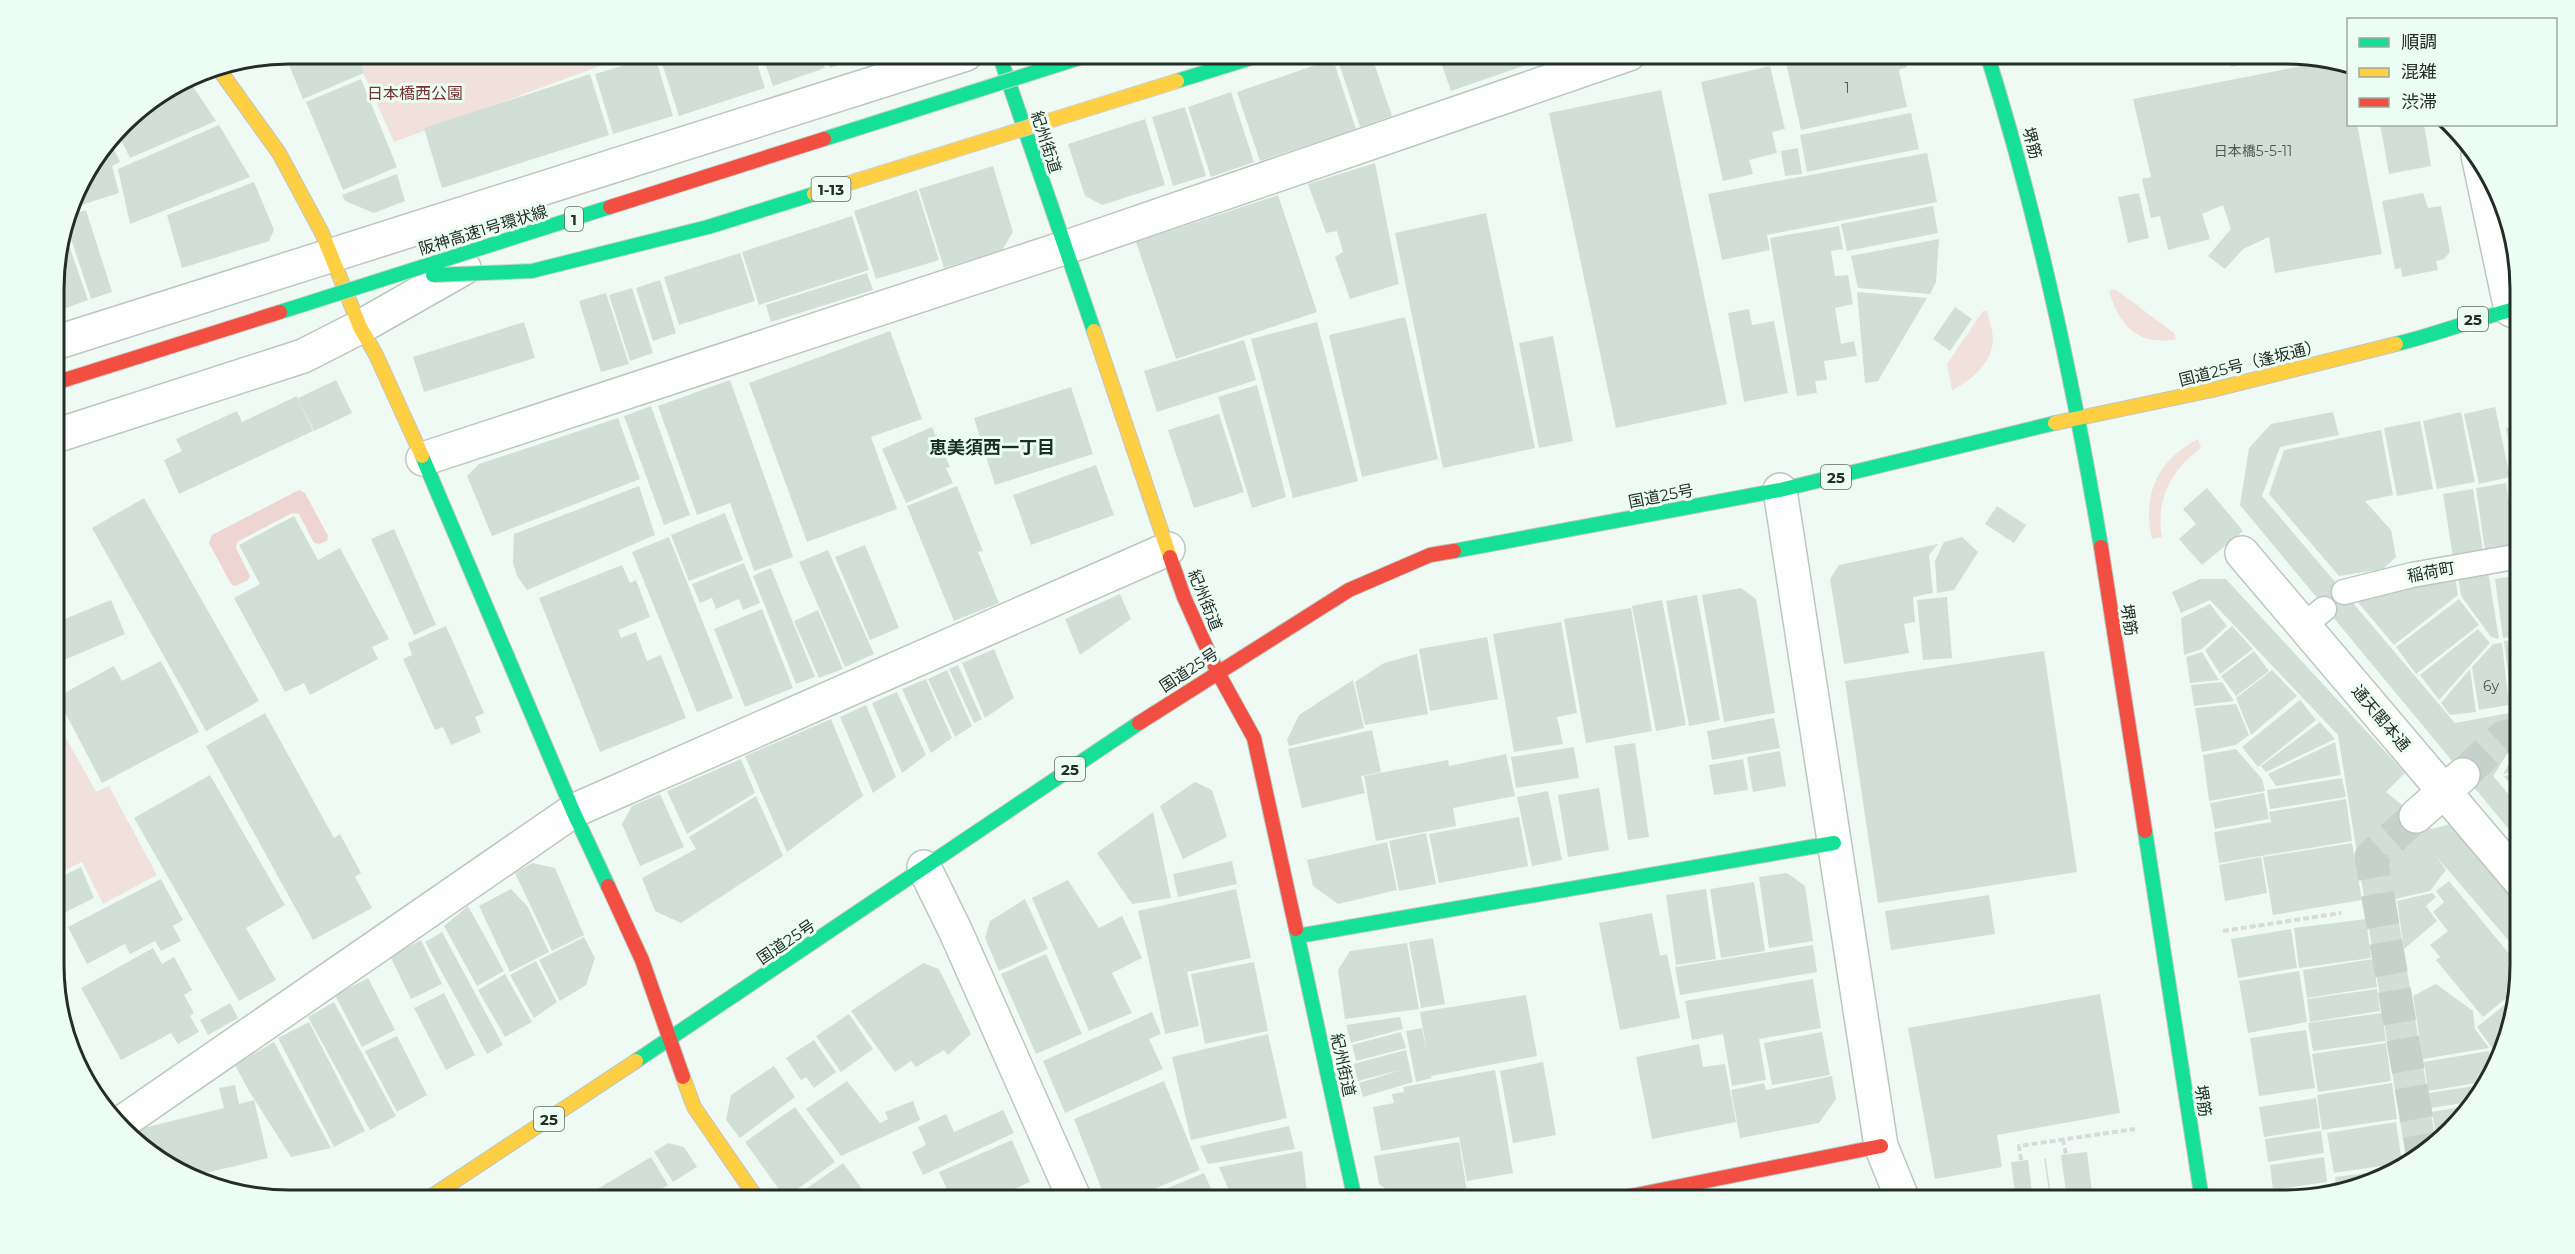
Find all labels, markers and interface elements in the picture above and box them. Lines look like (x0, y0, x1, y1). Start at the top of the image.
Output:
legend (2347, 18, 2557, 126)
text: 順調 (2401, 31, 2437, 53)
text: 混雑 (2401, 61, 2437, 83)
house number: 1 (1844, 79, 1850, 97)
park label: 日本橋西公園 (367, 84, 463, 103)
text: 渋滞 (2401, 91, 2437, 113)
street label: 紀州街道 (1027, 109, 1065, 175)
street label: 堺筋 (2019, 125, 2045, 161)
house number: 日本橋5-5-11 (2214, 142, 2292, 160)
road number: 1-13 (812, 177, 850, 201)
street label: 阪神高速1号環状線 (416, 201, 550, 259)
road number: 1 (565, 207, 583, 231)
road number: 25 (2458, 307, 2488, 331)
street label: 国道25号（逢坂通） (2177, 336, 2323, 390)
district label: 恵美須西一丁目 (929, 437, 1055, 459)
road number: 25 (1821, 465, 1851, 489)
street label: 国道25号 (1627, 480, 1695, 512)
street label: 稲荷町 (2406, 558, 2456, 586)
street label: 紀州街道 (1184, 567, 1226, 633)
street label: 堺筋 (2117, 603, 2141, 637)
street label: 国道25号 (1156, 644, 1222, 696)
house number: 6y (2483, 677, 2499, 695)
street label: 通天閣本通 (2348, 681, 2414, 755)
road number: 25 (1055, 757, 1085, 781)
street label: 国道25号 (753, 916, 819, 968)
street label: 紀州街道 (1327, 1032, 1359, 1098)
street label: 堺筋 (2191, 1084, 2215, 1118)
road number: 25 (534, 1107, 564, 1131)

